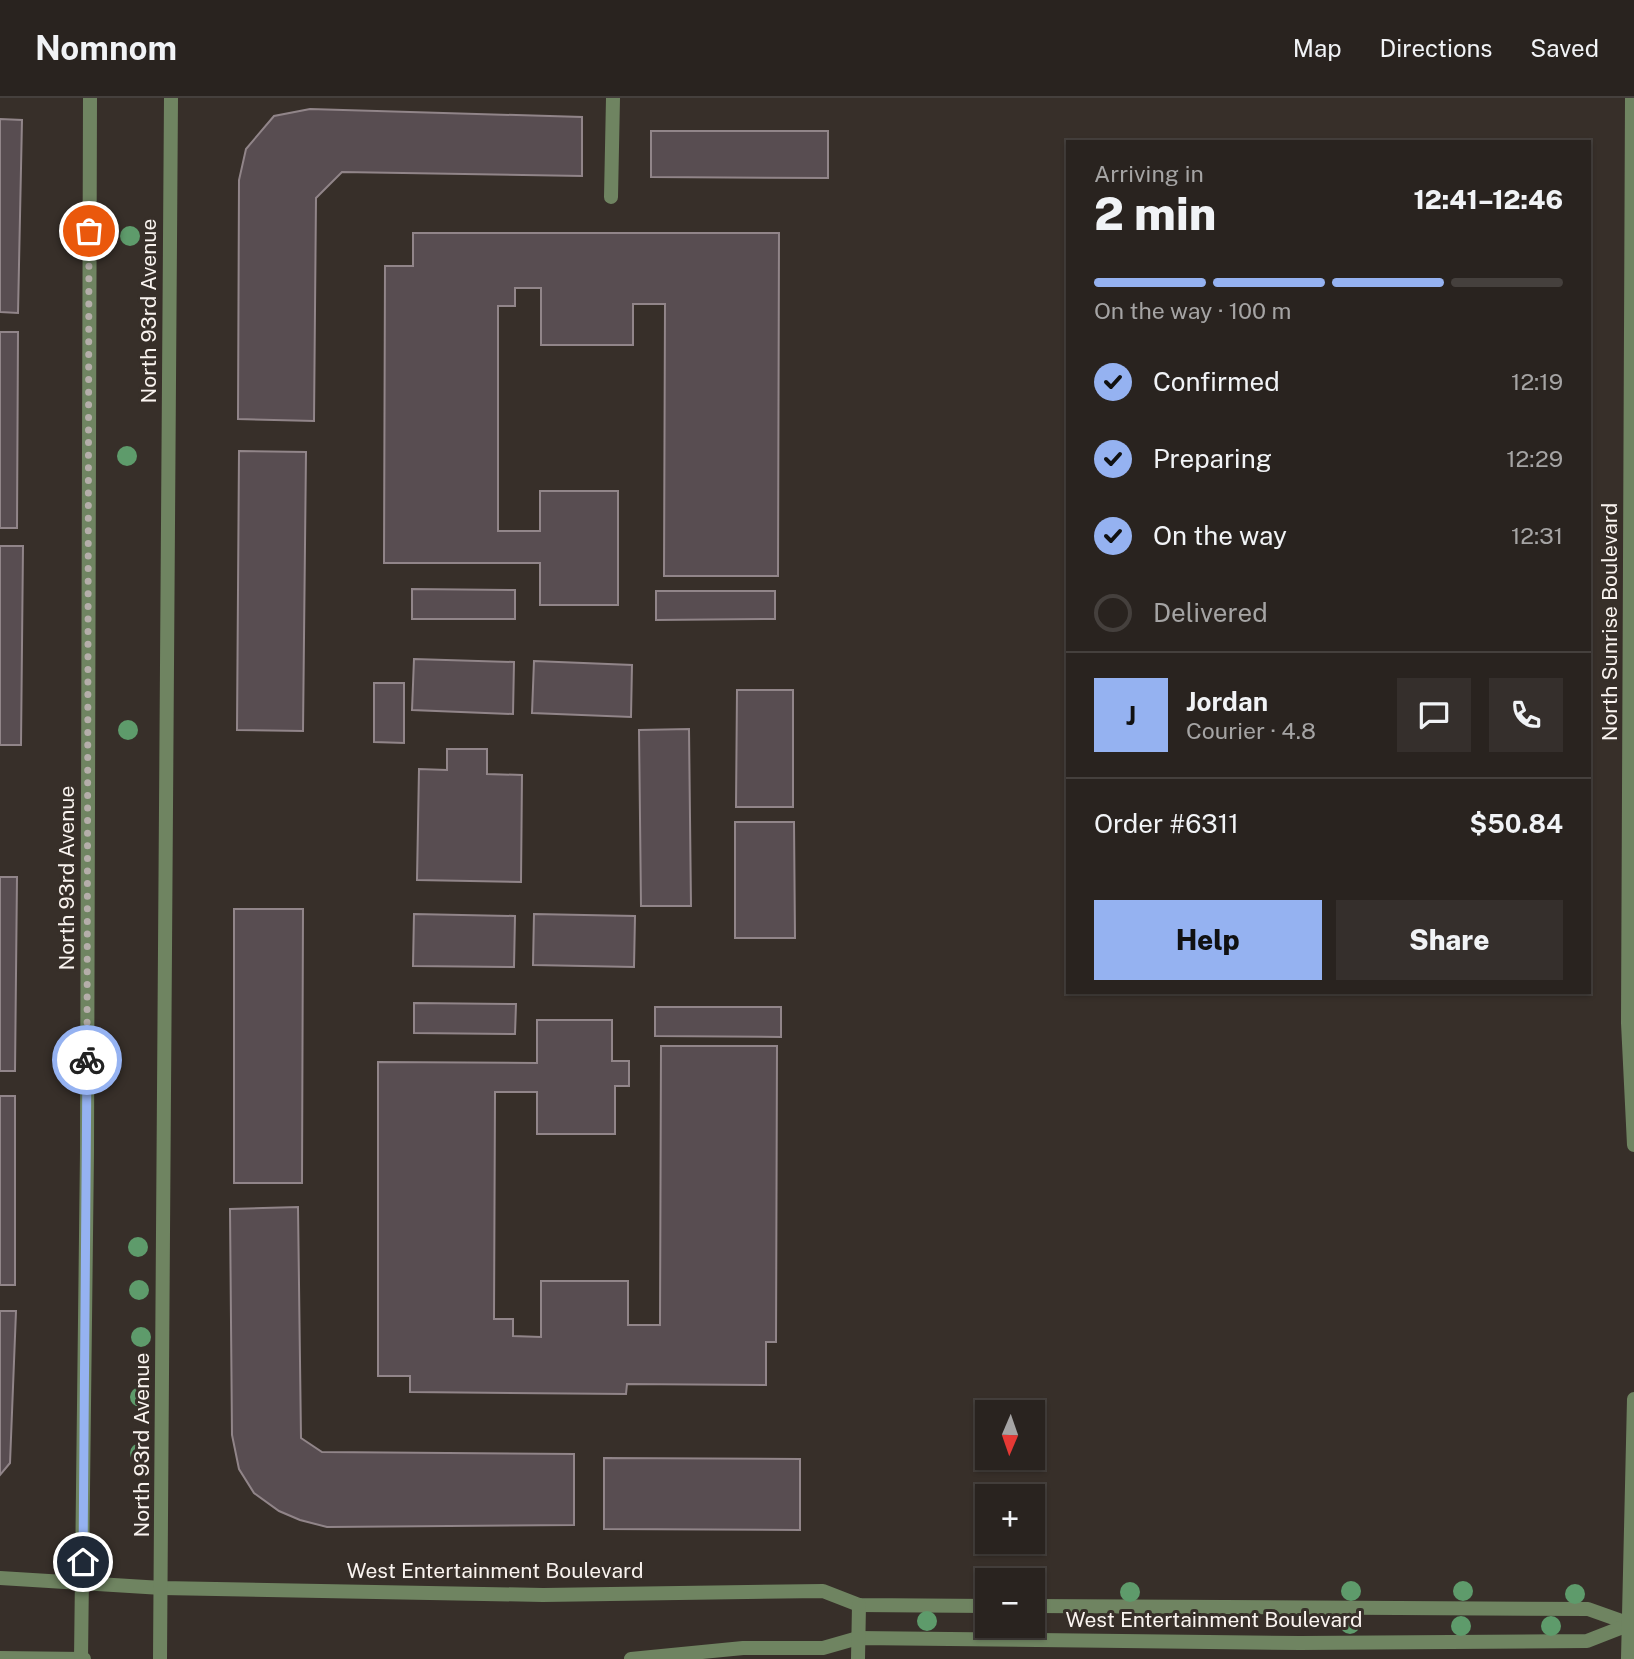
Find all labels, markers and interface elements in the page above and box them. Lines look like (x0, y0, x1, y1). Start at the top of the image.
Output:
text: Nomnom (35, 29, 177, 67)
text: Map (1293, 34, 1342, 62)
text: Directions (1380, 34, 1492, 62)
text: Saved (1530, 34, 1599, 62)
text: Arriving in (1094, 160, 1204, 187)
text: 12:41–12:46 (1413, 184, 1563, 215)
text: 2 min (1094, 186, 1216, 240)
pin (59, 201, 119, 261)
icon: bag (70, 212, 108, 250)
street label: North 93rd Avenue (136, 219, 161, 403)
text: On the way · 100 m (1094, 297, 1291, 324)
icon: check (1094, 363, 1132, 401)
text: Confirmed (1153, 366, 1280, 397)
text: 12:19 (1511, 368, 1563, 395)
icon: check (1094, 440, 1132, 478)
text: Preparing (1153, 443, 1272, 474)
text: 12:29 (1506, 445, 1563, 472)
street label: North Sunrise Boulevard (1597, 503, 1622, 741)
icon: check (1094, 517, 1132, 555)
text: On the way (1153, 520, 1287, 551)
text: 12:31 (1511, 522, 1563, 549)
text: Delivered (1153, 597, 1268, 628)
button: chat (1397, 678, 1471, 752)
button: phone (1489, 678, 1563, 752)
text: Jordan (1186, 686, 1268, 717)
text: J (1126, 700, 1136, 731)
text: Courier · 4.8 (1186, 717, 1316, 744)
street label: North 93rd Avenue (54, 786, 79, 970)
text: Order #6311 (1094, 808, 1239, 839)
text: $50.84 (1470, 808, 1563, 839)
button: Help (1094, 900, 1322, 980)
button: Share (1336, 900, 1563, 980)
courier (52, 1025, 122, 1095)
icon: bike (68, 1041, 106, 1079)
street label: North 93rd Avenue (129, 1353, 154, 1537)
north arrow (975, 1400, 1045, 1470)
map controls (975, 1400, 1045, 1638)
button: + (975, 1484, 1045, 1554)
pin (53, 1532, 113, 1592)
icon: home (64, 1543, 102, 1581)
street label: West Entertainment Boulevard (346, 1558, 644, 1583)
button: − (975, 1568, 1045, 1638)
street label: West Entertainment Boulevard (1065, 1607, 1363, 1632)

